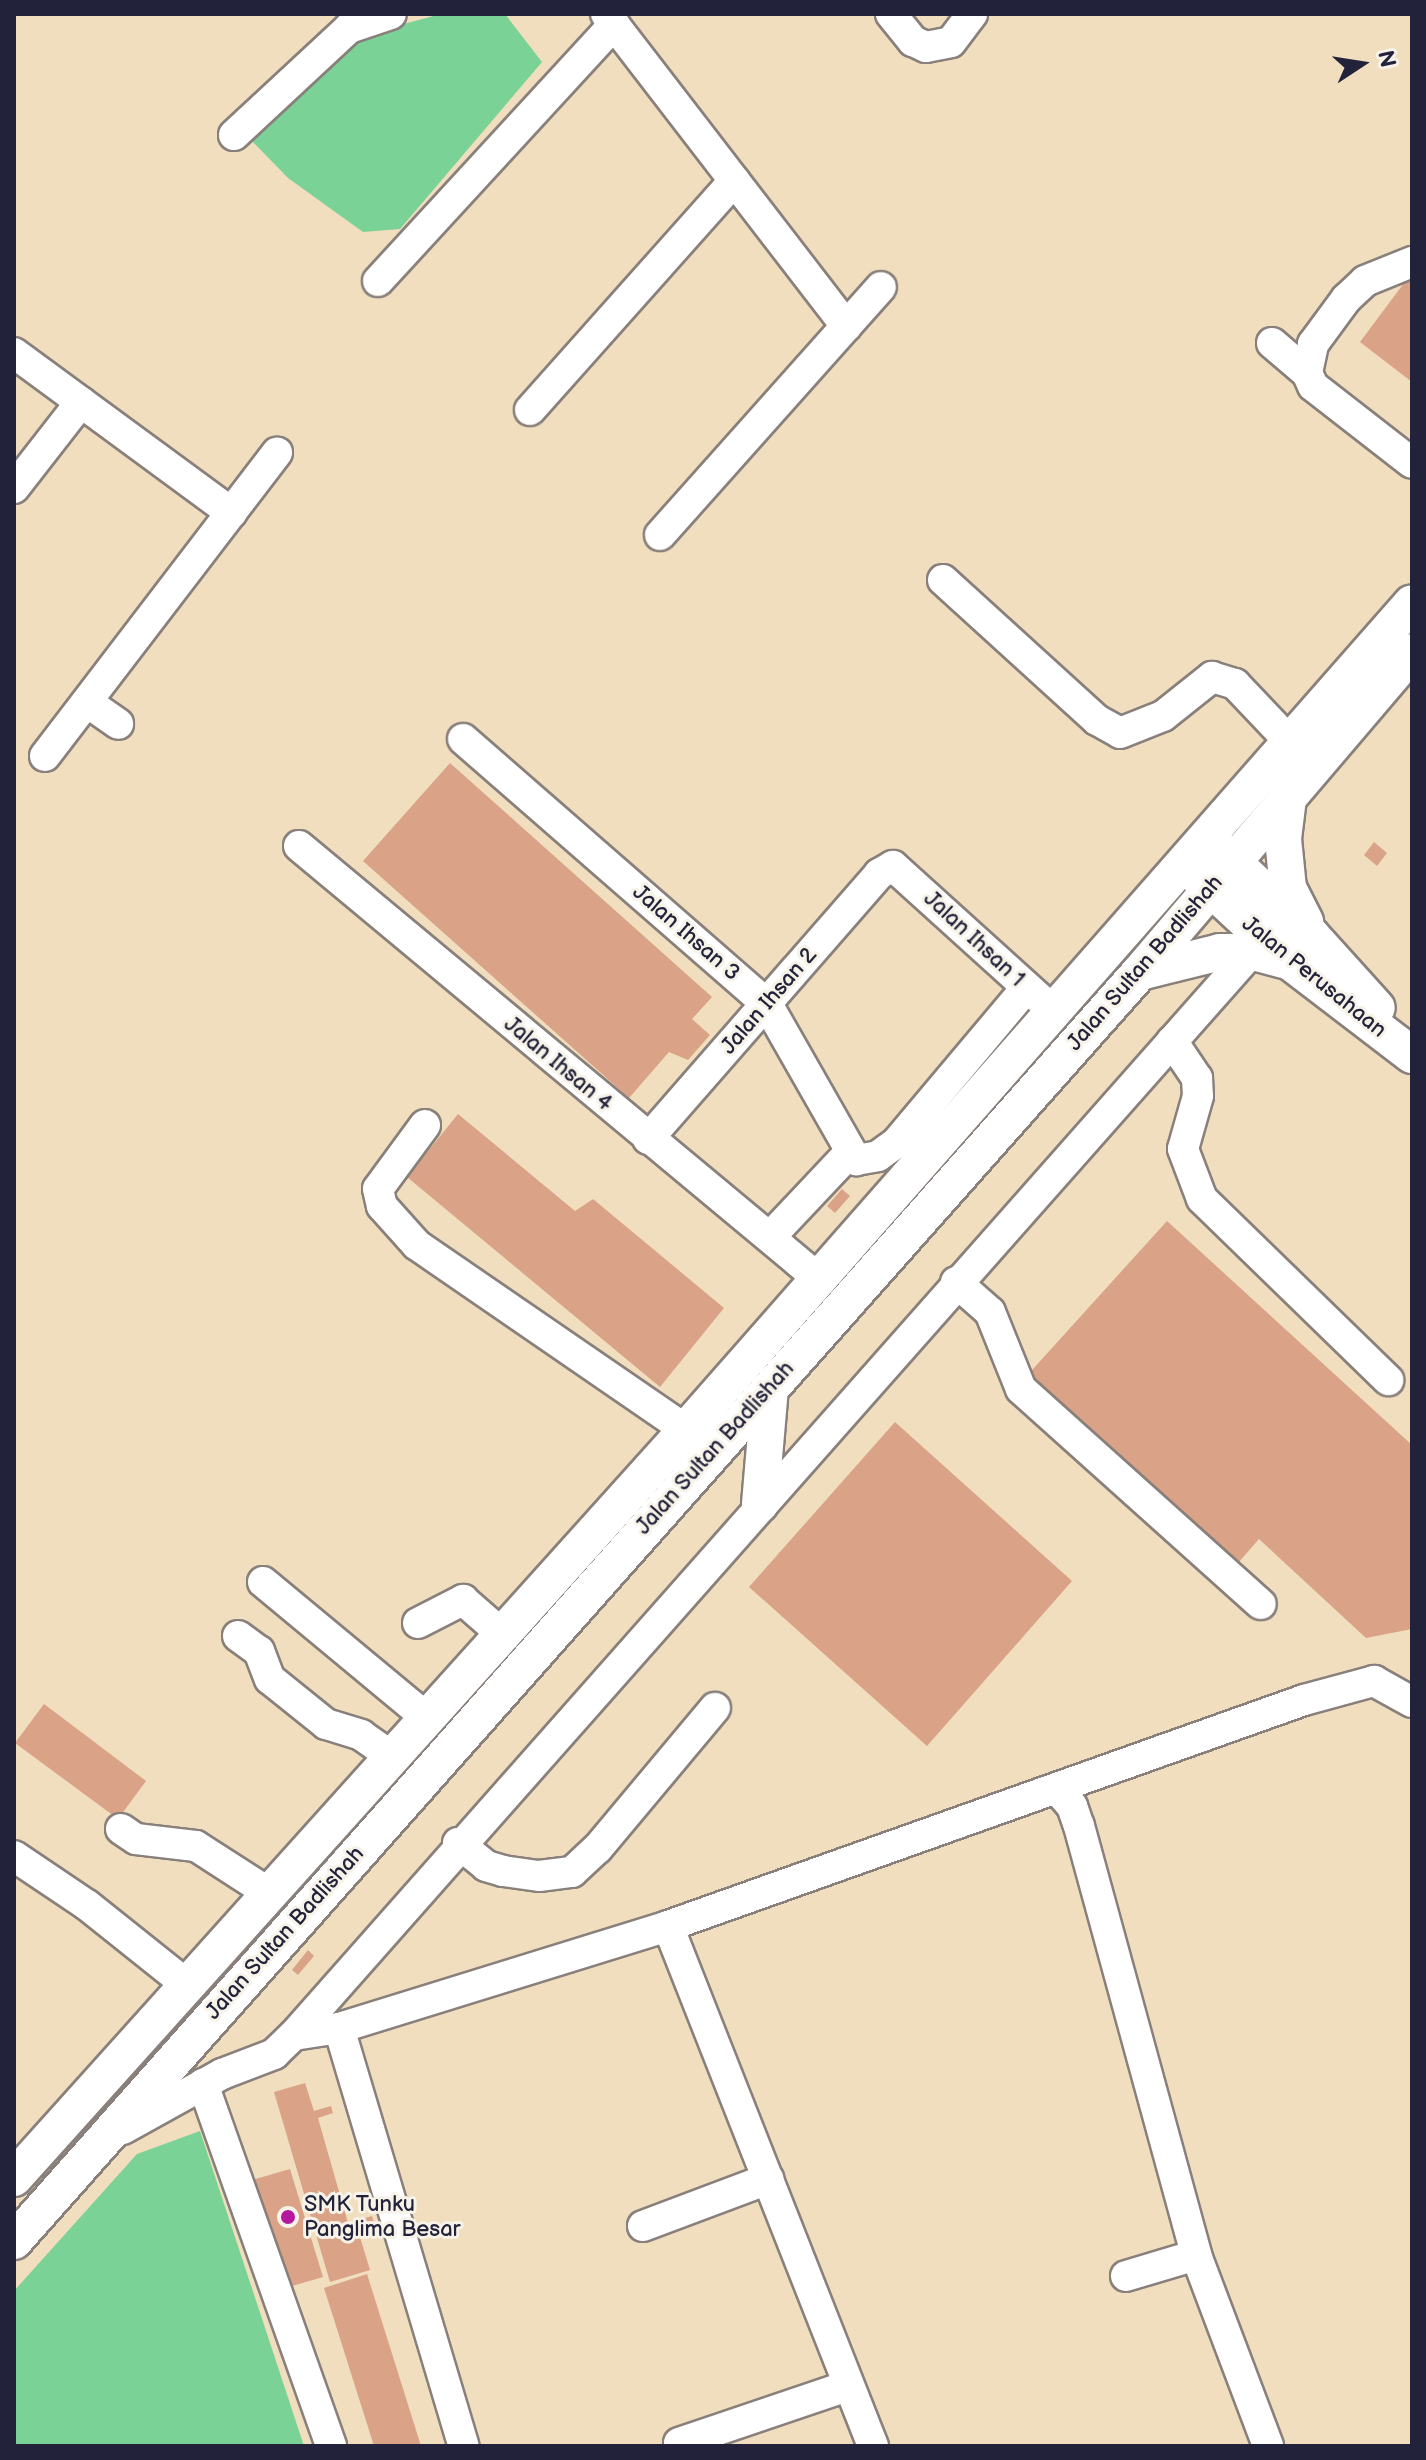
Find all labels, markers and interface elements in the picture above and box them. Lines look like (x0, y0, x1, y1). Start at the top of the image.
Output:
north arrow (1322, 24, 1402, 104)
text: N (1371, 48, 1401, 70)
street label: Jalan Sultan Badlishah (1061, 870, 1229, 1056)
street label: Jalan Ihsan 3 (627, 879, 745, 987)
street label: Jalan Ihsan 1 (918, 886, 1030, 992)
street label: Jalan Perusahaan (1237, 911, 1391, 1043)
street label: Jalan Ihsan 2 (716, 942, 822, 1060)
street label: Jalan Ihsan 4 (499, 1011, 617, 1117)
street label: Jalan Sultan Badlishah (630, 1356, 800, 1540)
street label: Jalan Sultan Badlishah (200, 1841, 370, 2025)
place label: SMK Tunku Panglima Besar (304, 2191, 461, 2242)
marker: SMK Tunku Panglima Besar (279, 2208, 297, 2226)

